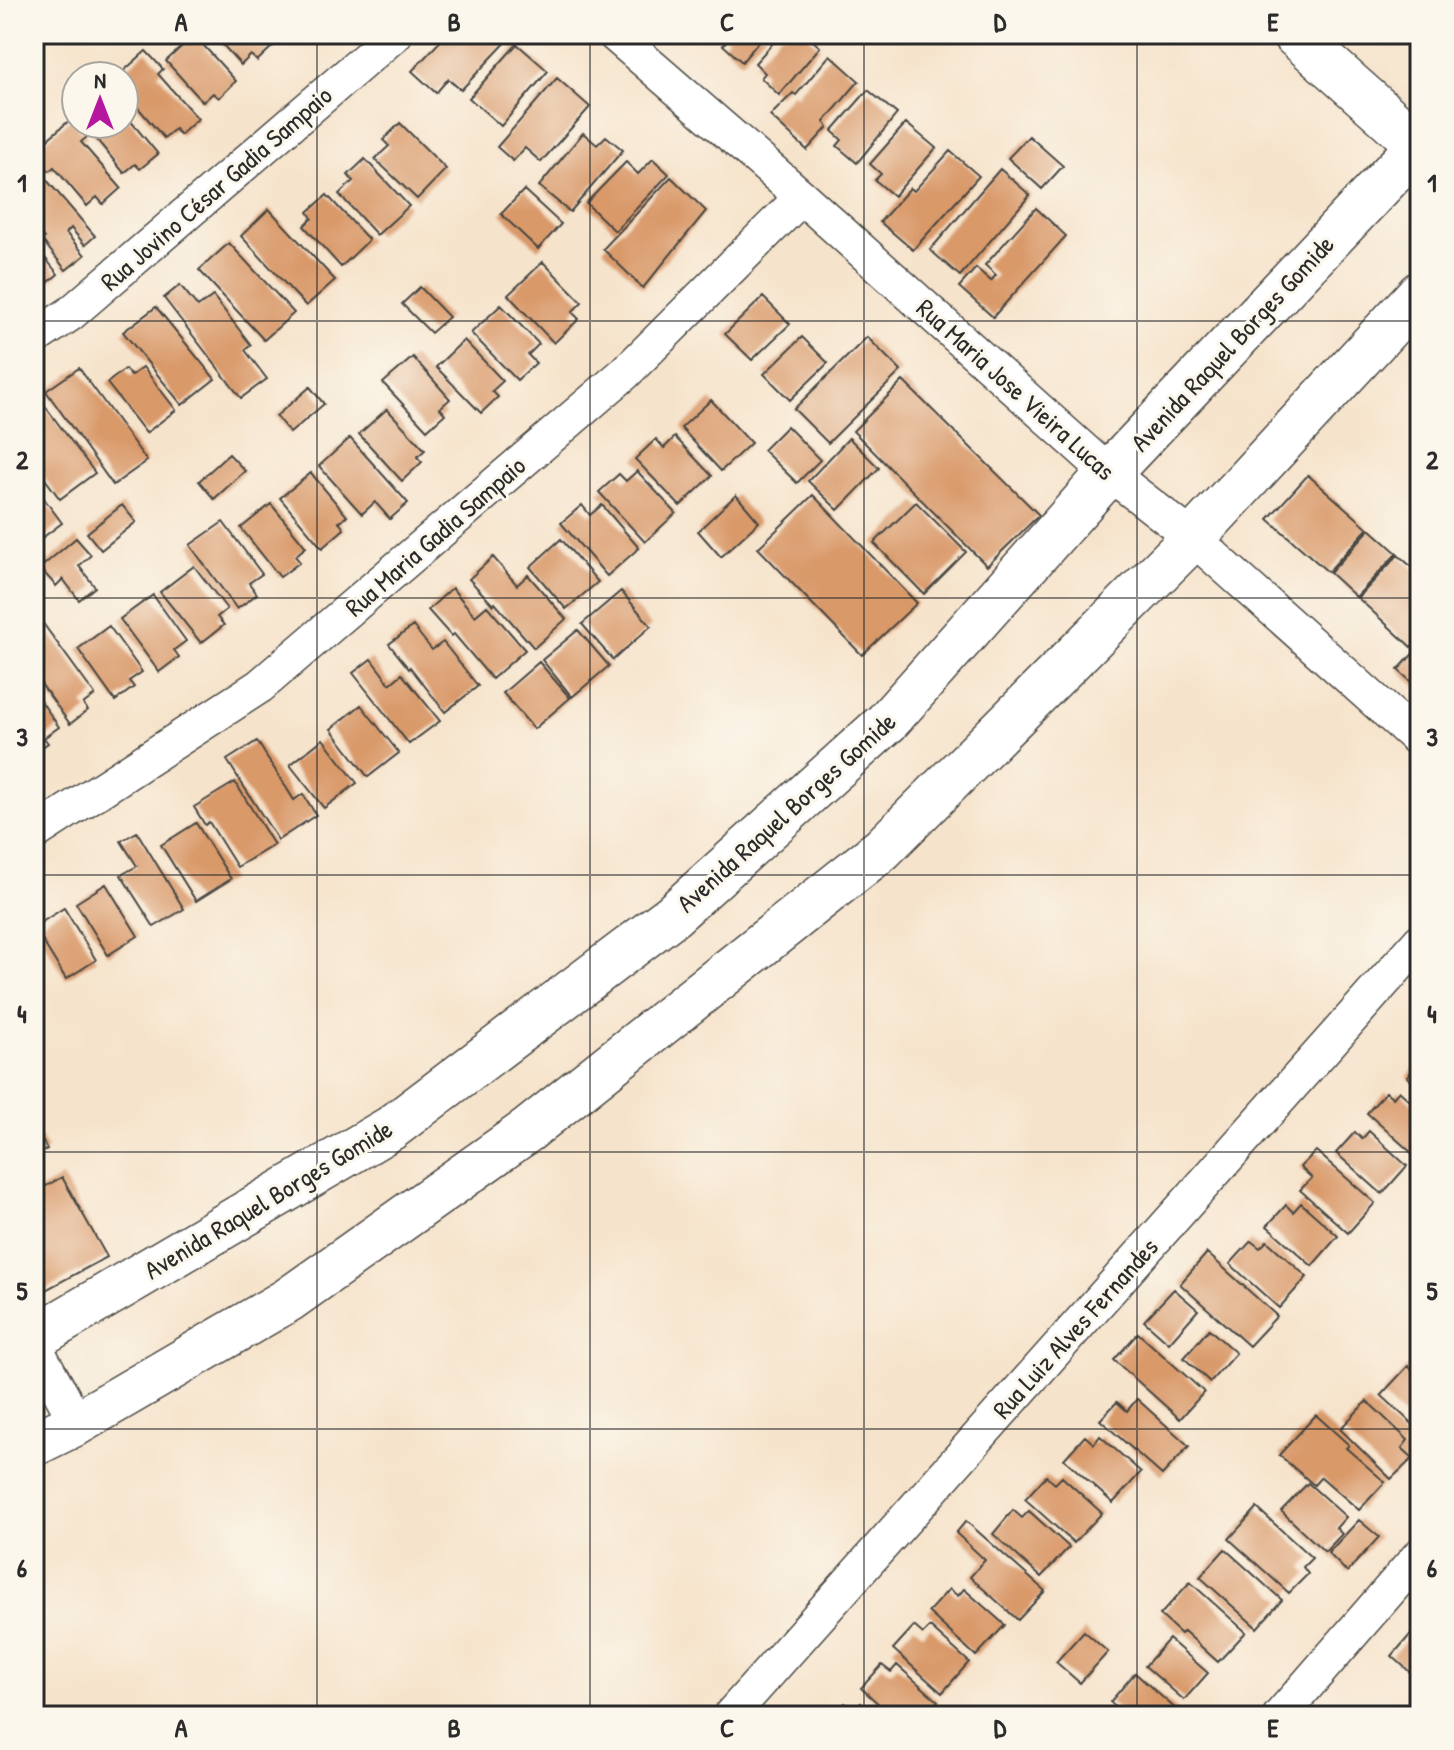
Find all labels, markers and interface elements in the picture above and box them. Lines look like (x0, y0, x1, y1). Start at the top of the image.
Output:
text: A (175, 4, 188, 39)
text: B (447, 4, 461, 39)
text: C (720, 4, 734, 39)
text: D (994, 4, 1007, 39)
text: E (1267, 4, 1279, 39)
north arrow (60, 60, 140, 140)
text: N (94, 65, 106, 95)
street label: Rua Jovino César Gadia Sampaio (93, 78, 339, 298)
text: 1 (17, 165, 27, 200)
text: 1 (1427, 165, 1437, 200)
street label: Avenida Raquel Borges Gomide (1123, 227, 1341, 459)
street label: Rua Maria Jose Vieira Lucas (909, 290, 1123, 488)
text: 2 (16, 442, 29, 477)
text: 2 (1426, 442, 1439, 477)
street label: Rua Maria Gadia Sampaio (337, 448, 533, 624)
street label: Avenida Raquel Borges Gomide (669, 704, 903, 920)
text: 3 (16, 719, 28, 754)
text: 3 (1426, 719, 1438, 754)
text: 4 (17, 996, 27, 1031)
text: 4 (1427, 996, 1437, 1031)
street label: Avenida Raquel Borges Gomide (137, 1111, 399, 1287)
street label: Rua Luiz Alves Fernandes (984, 1230, 1166, 1426)
text: 5 (17, 1273, 28, 1308)
text: 5 (1427, 1273, 1438, 1308)
text: 6 (17, 1550, 28, 1585)
text: 6 (1427, 1550, 1438, 1585)
text: A (175, 1710, 188, 1745)
text: B (447, 1710, 461, 1745)
text: C (720, 1710, 734, 1745)
text: D (994, 1710, 1007, 1745)
text: E (1267, 1710, 1279, 1745)

